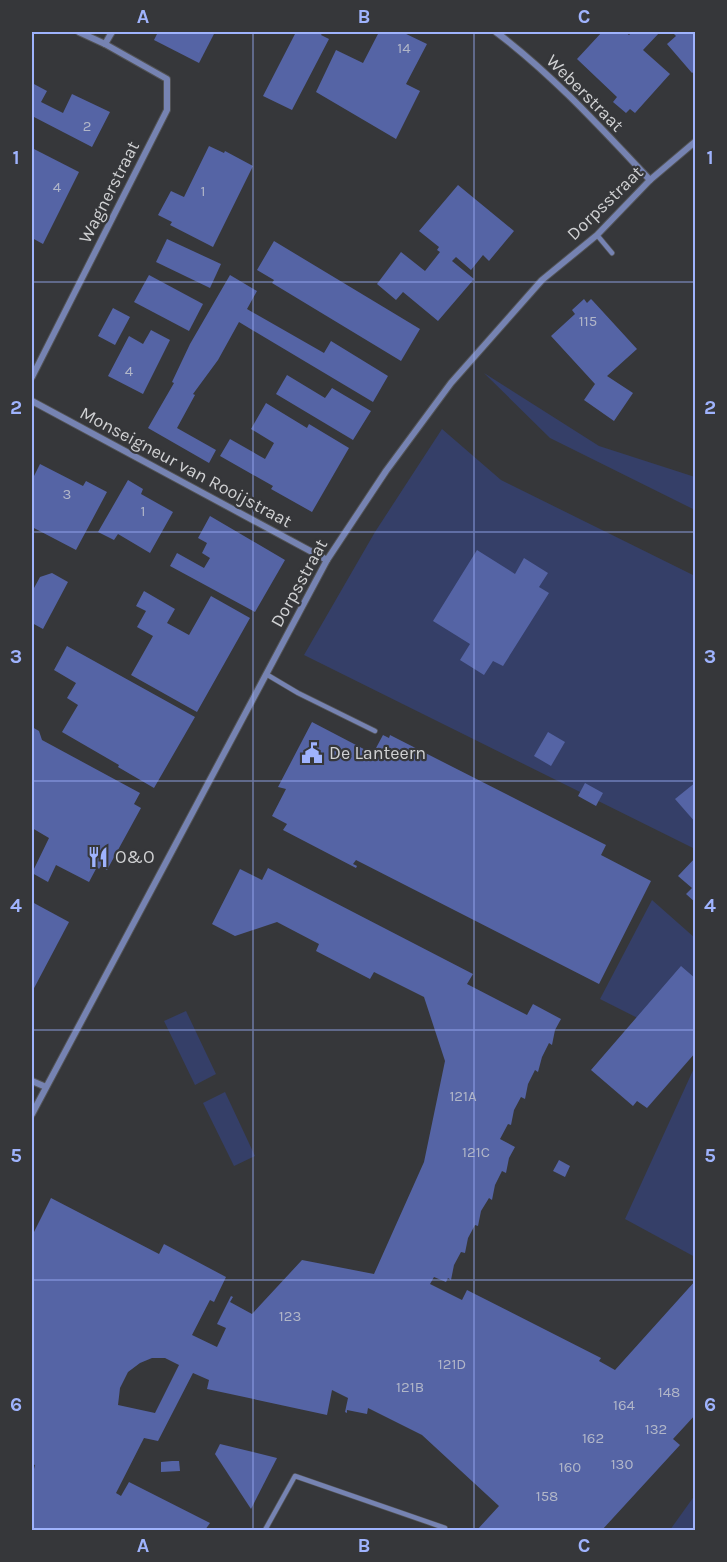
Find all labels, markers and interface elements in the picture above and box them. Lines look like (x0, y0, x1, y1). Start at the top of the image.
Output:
text: A (137, 5, 150, 28)
text: B (358, 5, 370, 28)
text: C (578, 5, 590, 28)
house number: 14 (397, 39, 411, 57)
street label: Weberstraat (542, 50, 628, 136)
house number: 2 (83, 117, 91, 135)
street label: Wagnerstraat (74, 137, 144, 247)
text: 1 (12, 146, 20, 169)
text: 1 (706, 146, 714, 169)
street label: Dorpsstraat (562, 161, 648, 245)
house number: 4 (53, 178, 62, 196)
house number: 1 (201, 182, 205, 200)
house number: 115 (579, 312, 597, 330)
house number: 4 (125, 362, 134, 380)
text: 2 (10, 396, 22, 419)
text: 2 (704, 396, 716, 419)
street label: Monseigneur van Rooijstraat (76, 402, 296, 532)
house number: 3 (63, 485, 71, 503)
house number: 1 (141, 502, 145, 520)
street label: Dorpsstraat (266, 535, 332, 631)
text: 3 (10, 645, 22, 668)
text: 3 (704, 645, 716, 668)
public building icon: De Lanteern (300, 741, 324, 765)
place label: De Lanteern (329, 742, 426, 764)
restaurant icon: O&O (86, 845, 110, 869)
place label: O&O (115, 846, 155, 868)
text: 4 (10, 894, 22, 917)
text: 4 (704, 894, 716, 917)
house number: 121A (449, 1087, 477, 1105)
house number: 121C (462, 1143, 490, 1161)
text: 5 (10, 1144, 22, 1167)
text: 5 (704, 1144, 716, 1167)
house number: 123 (279, 1307, 301, 1325)
house number: 121D (438, 1355, 466, 1373)
house number: 121B (396, 1378, 424, 1396)
house number: 148 (658, 1383, 680, 1401)
text: 6 (10, 1393, 22, 1416)
text: 6 (704, 1393, 716, 1416)
house number: 164 (613, 1396, 636, 1414)
house number: 132 (645, 1420, 667, 1438)
house number: 162 (582, 1429, 604, 1447)
house number: 130 (611, 1455, 633, 1473)
house number: 160 (559, 1458, 581, 1476)
house number: 158 (536, 1487, 558, 1505)
text: A (137, 1534, 150, 1557)
text: B (358, 1534, 370, 1557)
text: C (578, 1534, 590, 1557)

